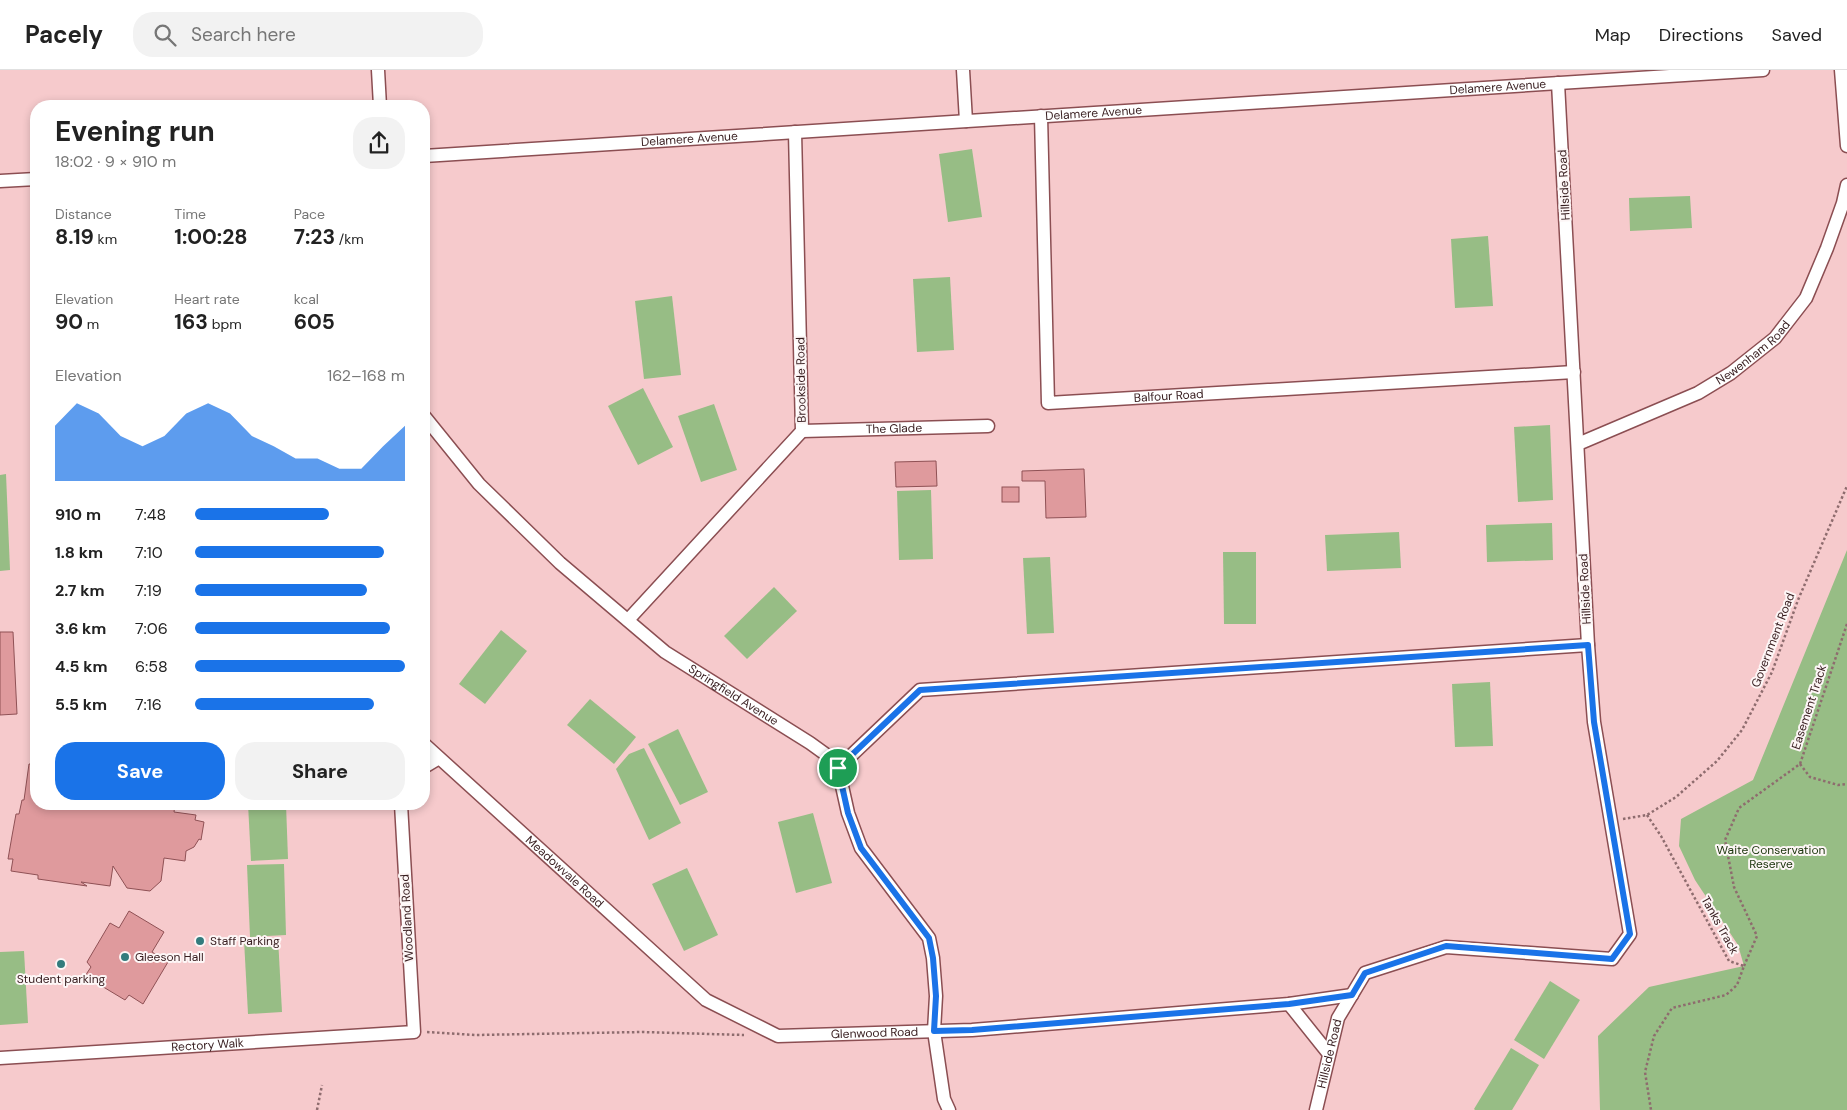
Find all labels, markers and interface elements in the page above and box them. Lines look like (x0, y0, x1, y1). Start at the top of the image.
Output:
search box (133, 12, 483, 57)
text: Pacely (25, 19, 103, 50)
icon: search (151, 21, 179, 49)
text: Search here (191, 22, 296, 47)
text: Map (1595, 23, 1631, 47)
text: Directions (1659, 23, 1744, 47)
text: Saved (1772, 23, 1822, 47)
street label: Delamere Avenue (1449, 76, 1547, 98)
street label: Delamere Avenue (1045, 102, 1143, 124)
text: Evening run (55, 113, 215, 150)
button: share (353, 117, 405, 169)
street label: Delamere Avenue (641, 128, 738, 150)
street label: Hillside Road (1554, 149, 1574, 221)
text: 18:02 · 9 × 910 m (55, 151, 176, 172)
text: Distance (55, 205, 112, 223)
text: Time (174, 205, 206, 223)
text: Pace (294, 205, 325, 223)
text: 8.19 (55, 223, 94, 251)
text: 1:00:28 (174, 223, 247, 251)
text: 7:23 (294, 223, 335, 251)
text: km (94, 230, 117, 248)
text: /km (335, 230, 364, 248)
text: Elevation (55, 290, 113, 308)
text: Heart rate (174, 290, 240, 308)
text: kcal (294, 290, 319, 308)
text: 90 (55, 308, 83, 336)
text: 163 (174, 308, 208, 336)
text: 605 (294, 308, 335, 336)
text: m (83, 315, 99, 333)
text: bpm (208, 315, 242, 333)
street label: Newenham Road (1713, 317, 1794, 388)
street label: Brookside Road (792, 337, 810, 423)
text: Elevation (55, 365, 122, 386)
text: 162–168 m (327, 365, 405, 386)
street label: Balfour Road (1133, 386, 1204, 406)
street label: The Glade (866, 420, 923, 437)
text: 910 m (55, 504, 101, 525)
text: 7:48 (135, 504, 166, 525)
text: 1.8 km (55, 542, 103, 563)
text: 7:10 (135, 542, 163, 563)
street label: Hillside Road (1575, 553, 1595, 625)
text: 2.7 km (55, 580, 104, 601)
text: 7:19 (135, 580, 162, 601)
street label: Government Road (1748, 590, 1798, 690)
text: 3.6 km (55, 618, 106, 639)
text: 7:06 (135, 618, 168, 639)
text: 4.5 km (55, 656, 107, 677)
text: 6:58 (135, 656, 168, 677)
street label: Springfield Avenue (685, 661, 782, 729)
street label: Easement Track (1788, 663, 1830, 751)
text: 5.5 km (55, 694, 107, 715)
text: 7:16 (135, 694, 162, 715)
button: Save (55, 742, 225, 800)
button: Share (235, 742, 405, 800)
pin (817, 747, 859, 789)
icon: arrive (824, 754, 852, 782)
street label: Meadowvale Road (522, 832, 607, 911)
park label: Waite Conservation Reserve (1717, 842, 1826, 872)
street label: Woodland Road (397, 874, 417, 962)
street label: Tanks Track (1697, 893, 1743, 957)
place label: Staff Parking (210, 933, 280, 949)
marker: Staff Parking (194, 935, 206, 947)
place label: Gleeson Hall (135, 949, 204, 965)
marker: Gleeson Hall (119, 951, 131, 963)
marker: Student parking (55, 958, 67, 970)
place label: Student parking (17, 971, 106, 987)
street label: Hillside Road (1313, 1017, 1346, 1090)
street label: Glenwood Road (831, 1024, 919, 1042)
street label: Rectory Walk (171, 1035, 244, 1055)

